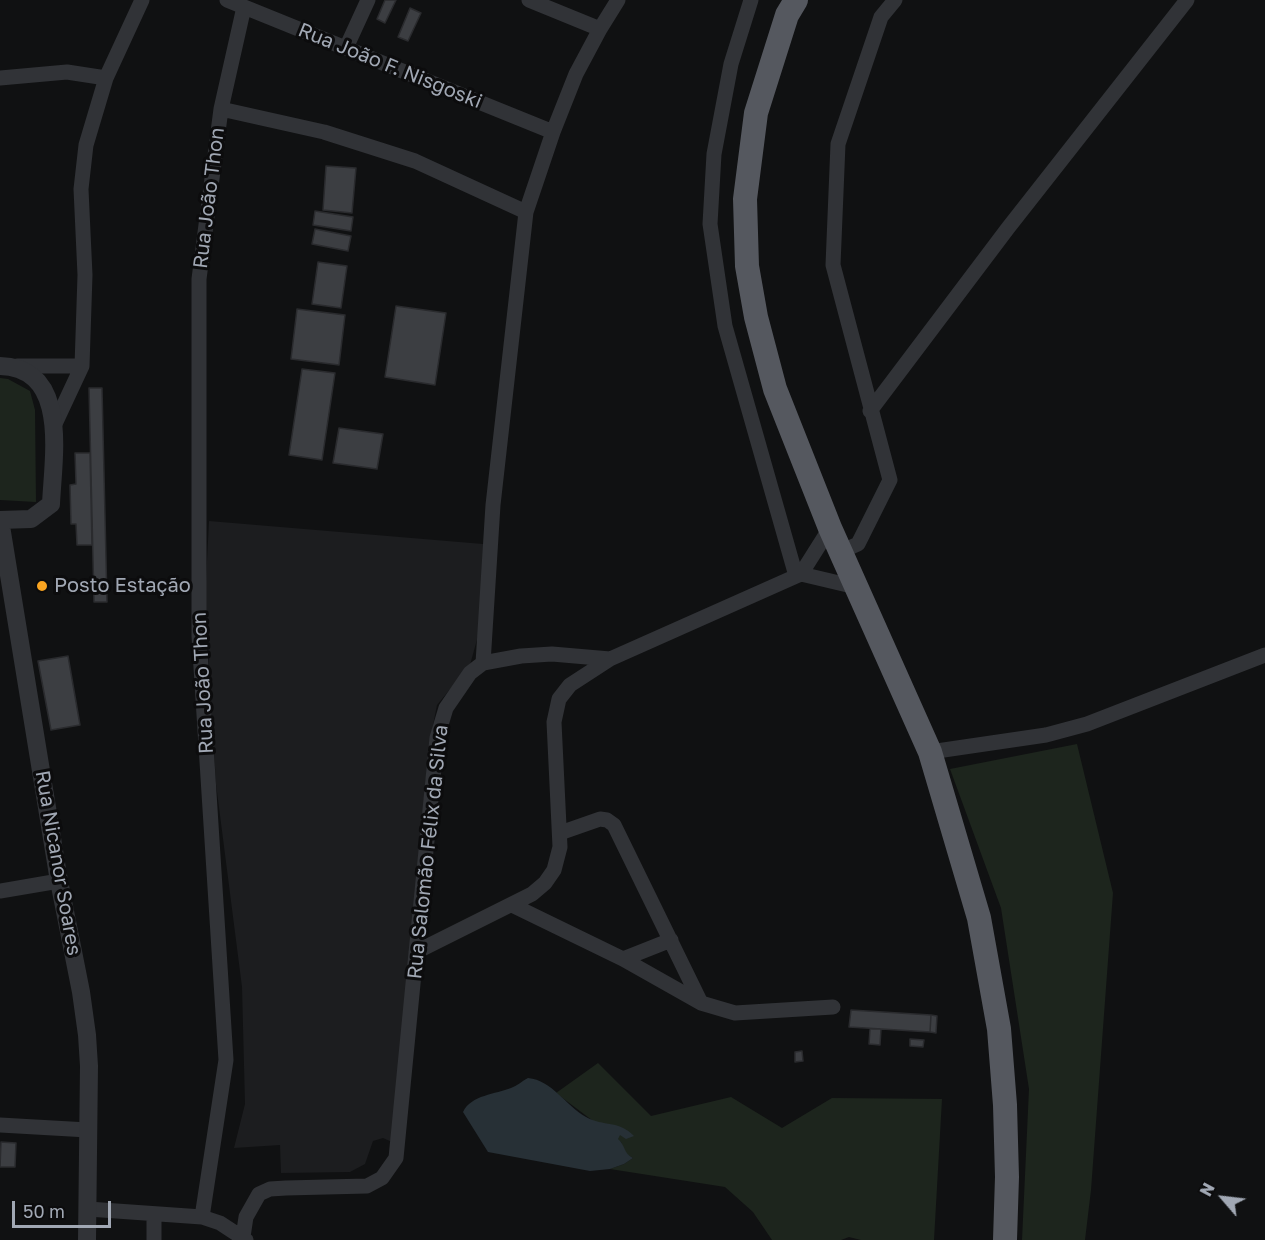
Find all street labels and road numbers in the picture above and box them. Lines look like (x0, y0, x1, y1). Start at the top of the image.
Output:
street label: Rua João F. Nisgoski (295, 18, 485, 114)
street label: Rua João Thon (188, 126, 230, 270)
street label: Rua João Thon (187, 611, 219, 755)
street label: Rua Salomão Félix da Silva (403, 724, 453, 980)
street label: Rua Nicanor Soares (30, 769, 86, 957)

